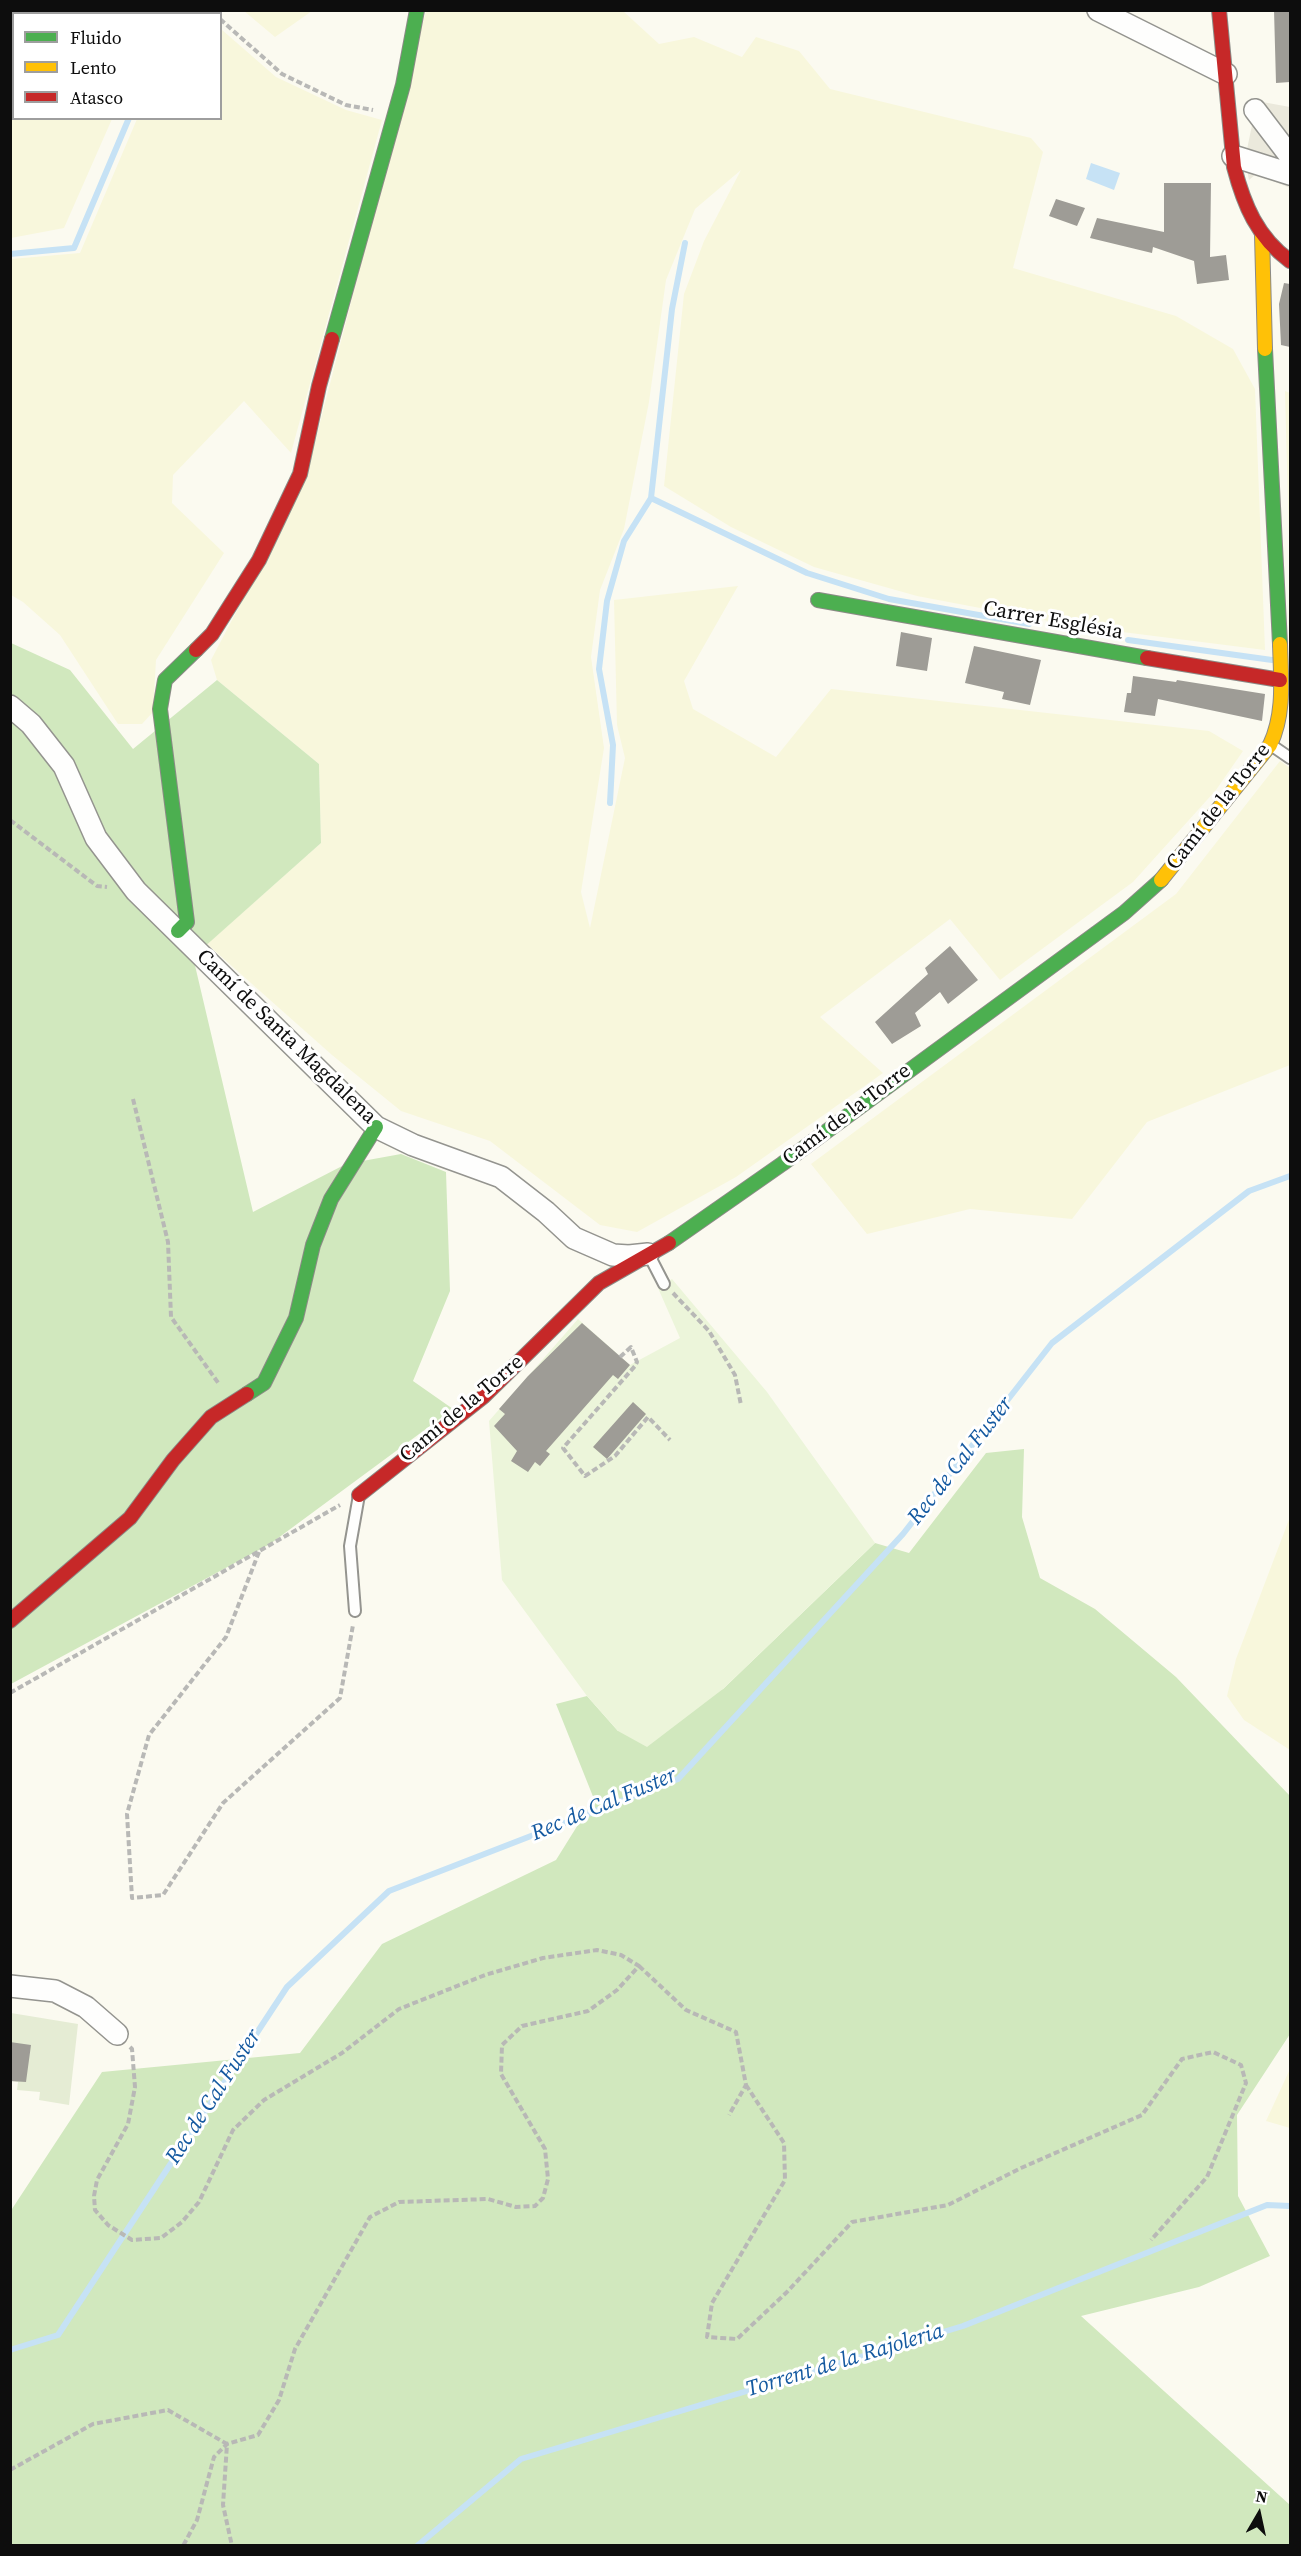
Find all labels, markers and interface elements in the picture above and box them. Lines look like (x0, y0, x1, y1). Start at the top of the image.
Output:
legend (12, 12, 222, 120)
text: Fluido (70, 25, 122, 50)
text: Lento (70, 55, 116, 80)
text: Atasco (70, 85, 123, 110)
street label: Carrer Església (981, 596, 1125, 646)
street label: Camí de la Torre (1162, 739, 1276, 875)
street label: Camí de Santa Magdalena (191, 945, 381, 1129)
street label: Camí de la Torre (778, 1059, 916, 1171)
street label: Camí de la Torre (395, 1350, 529, 1468)
water label: Rec de Cal Fuster (903, 1392, 1019, 1530)
water label: Rec de Cal Fuster (527, 1762, 681, 1848)
water label: Rec de Cal Fuster (161, 2025, 267, 2169)
water label: Torrent de la Rajoleria (743, 2318, 947, 2404)
north arrow (1229, 2484, 1289, 2544)
text: N (1254, 2484, 1269, 2508)

